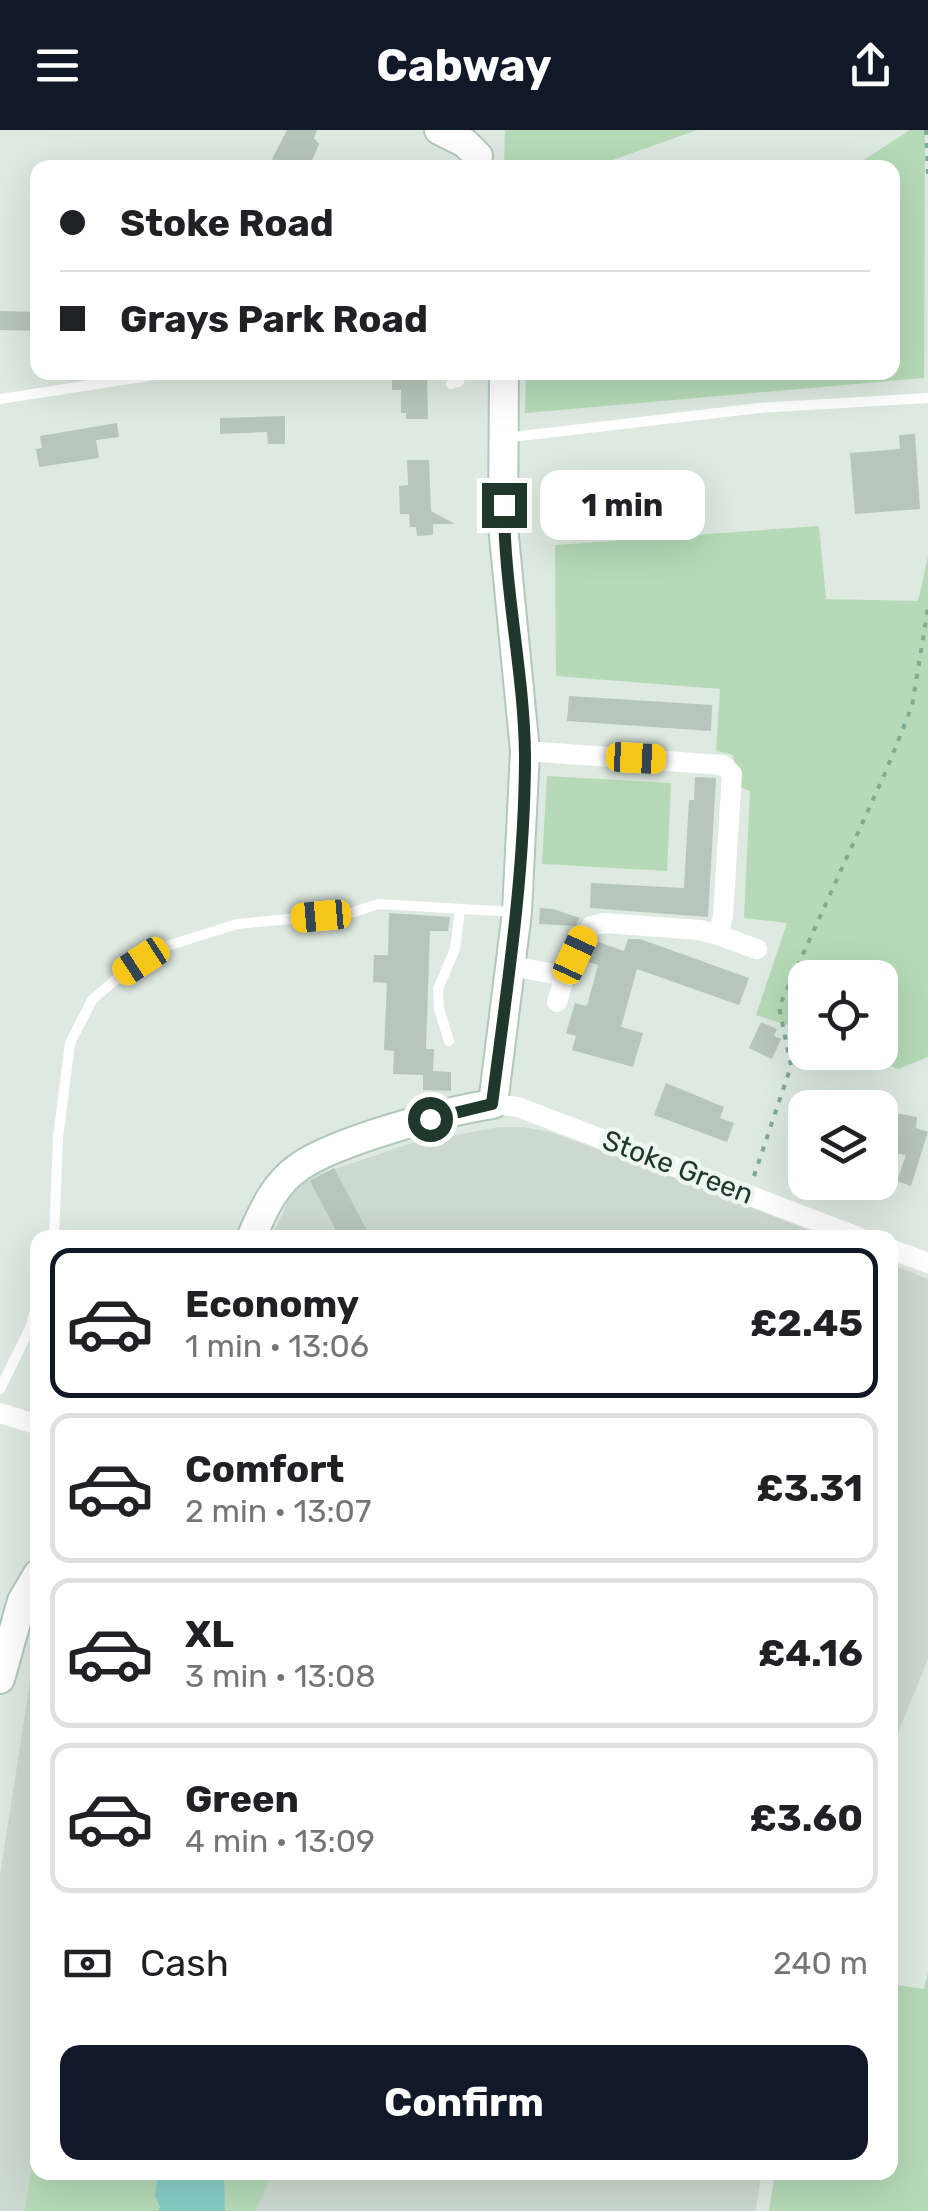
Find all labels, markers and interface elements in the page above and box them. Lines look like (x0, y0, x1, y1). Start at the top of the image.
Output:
icon: menu (30, 38, 85, 93)
icon: share (843, 38, 898, 93)
text: Cabway (376, 39, 552, 92)
text: Stoke Road (120, 200, 334, 246)
text: Grays Park Road (120, 296, 428, 342)
callout: 1 min (539, 470, 704, 540)
route end (482, 483, 527, 528)
text: 1 min (582, 486, 663, 524)
car (605, 741, 667, 775)
car (290, 898, 352, 934)
car (549, 921, 601, 989)
car (108, 932, 174, 990)
map controls (788, 960, 898, 1200)
button: locate (788, 960, 898, 1070)
button: layers (788, 1090, 898, 1200)
route start (408, 1097, 453, 1142)
street label: Stoke Green (598, 1123, 758, 1211)
icon: car (65, 1278, 155, 1368)
text: Economy (185, 1281, 359, 1327)
text: £2.45 (750, 1300, 863, 1346)
text: 1 min · 13:06 (185, 1327, 369, 1365)
icon: car (65, 1443, 155, 1533)
text: Comfort (185, 1446, 344, 1492)
text: £3.31 (756, 1465, 863, 1511)
text: 2 min · 13:07 (185, 1492, 371, 1530)
icon: car (65, 1608, 155, 1698)
text: XL (185, 1611, 234, 1657)
text: £4.16 (758, 1630, 863, 1676)
text: 3 min · 13:08 (185, 1657, 376, 1695)
icon: car (65, 1773, 155, 1863)
text: Green (185, 1776, 299, 1822)
text: £3.60 (749, 1795, 863, 1841)
text: 4 min · 13:09 (185, 1822, 375, 1860)
icon: cash (60, 1936, 115, 1991)
text: Cash (140, 1940, 229, 1986)
text: 240 m (773, 1944, 868, 1982)
button: Confirm (60, 2045, 868, 2160)

